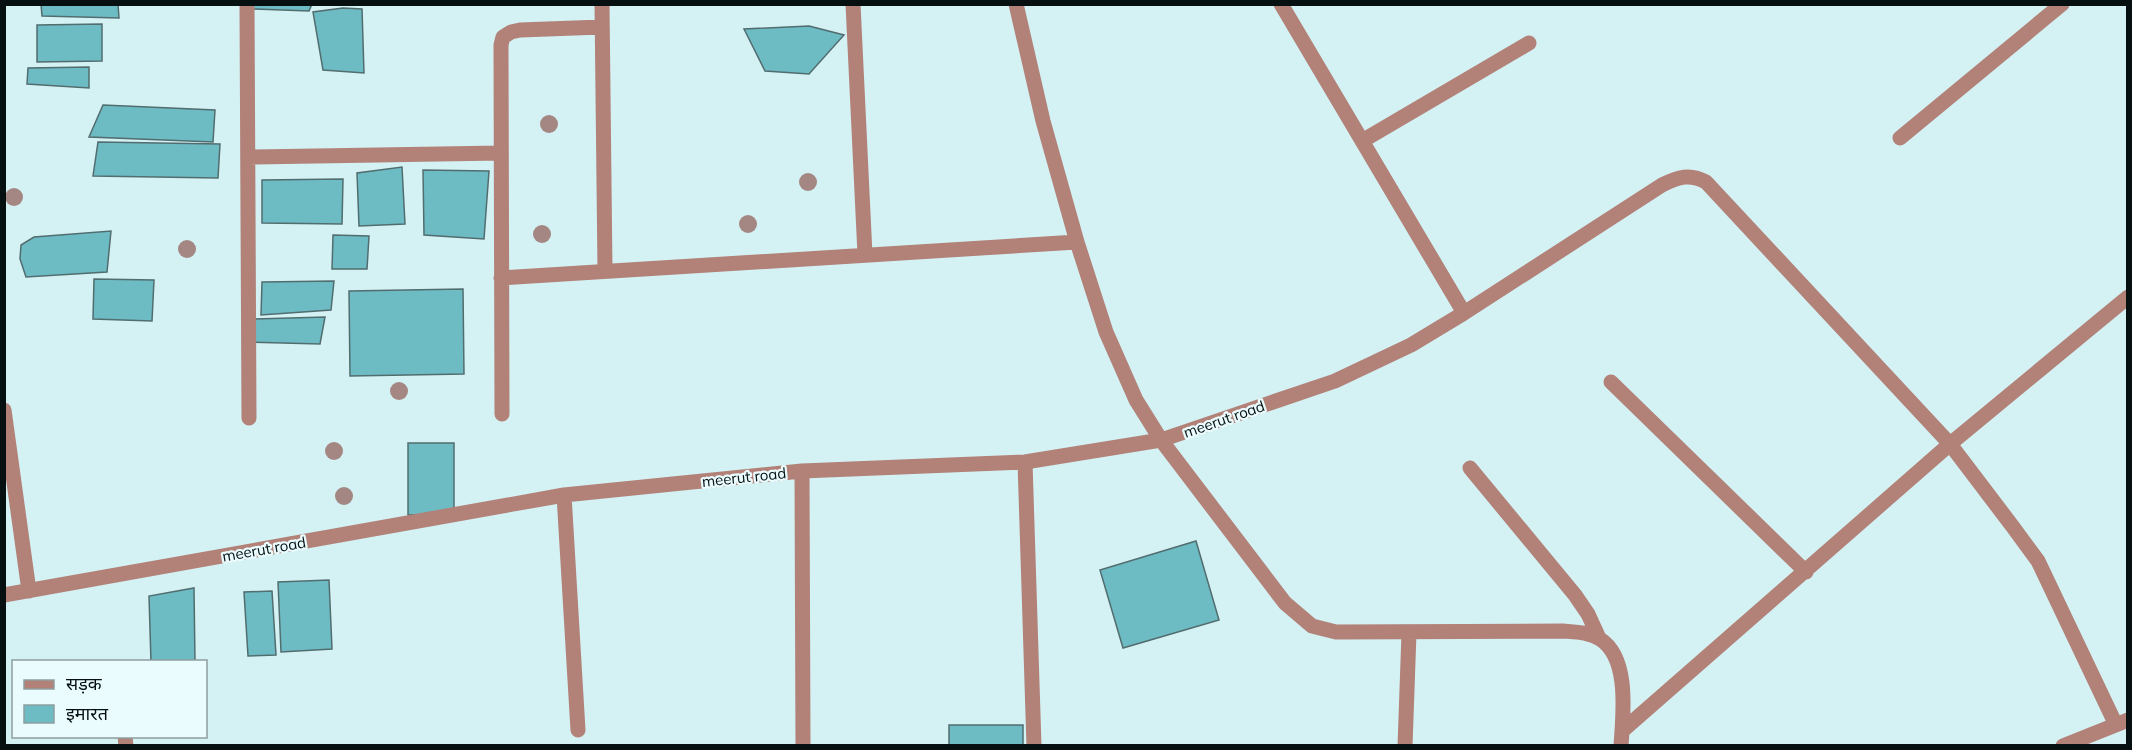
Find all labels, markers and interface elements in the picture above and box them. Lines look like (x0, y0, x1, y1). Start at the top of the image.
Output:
street label: meerut road (1181, 396, 1267, 442)
street label: meerut road (701, 463, 787, 491)
street label: meerut road (221, 532, 307, 566)
legend (12, 660, 207, 738)
text: सड़क (66, 672, 103, 695)
text: इमारत (66, 702, 109, 725)

